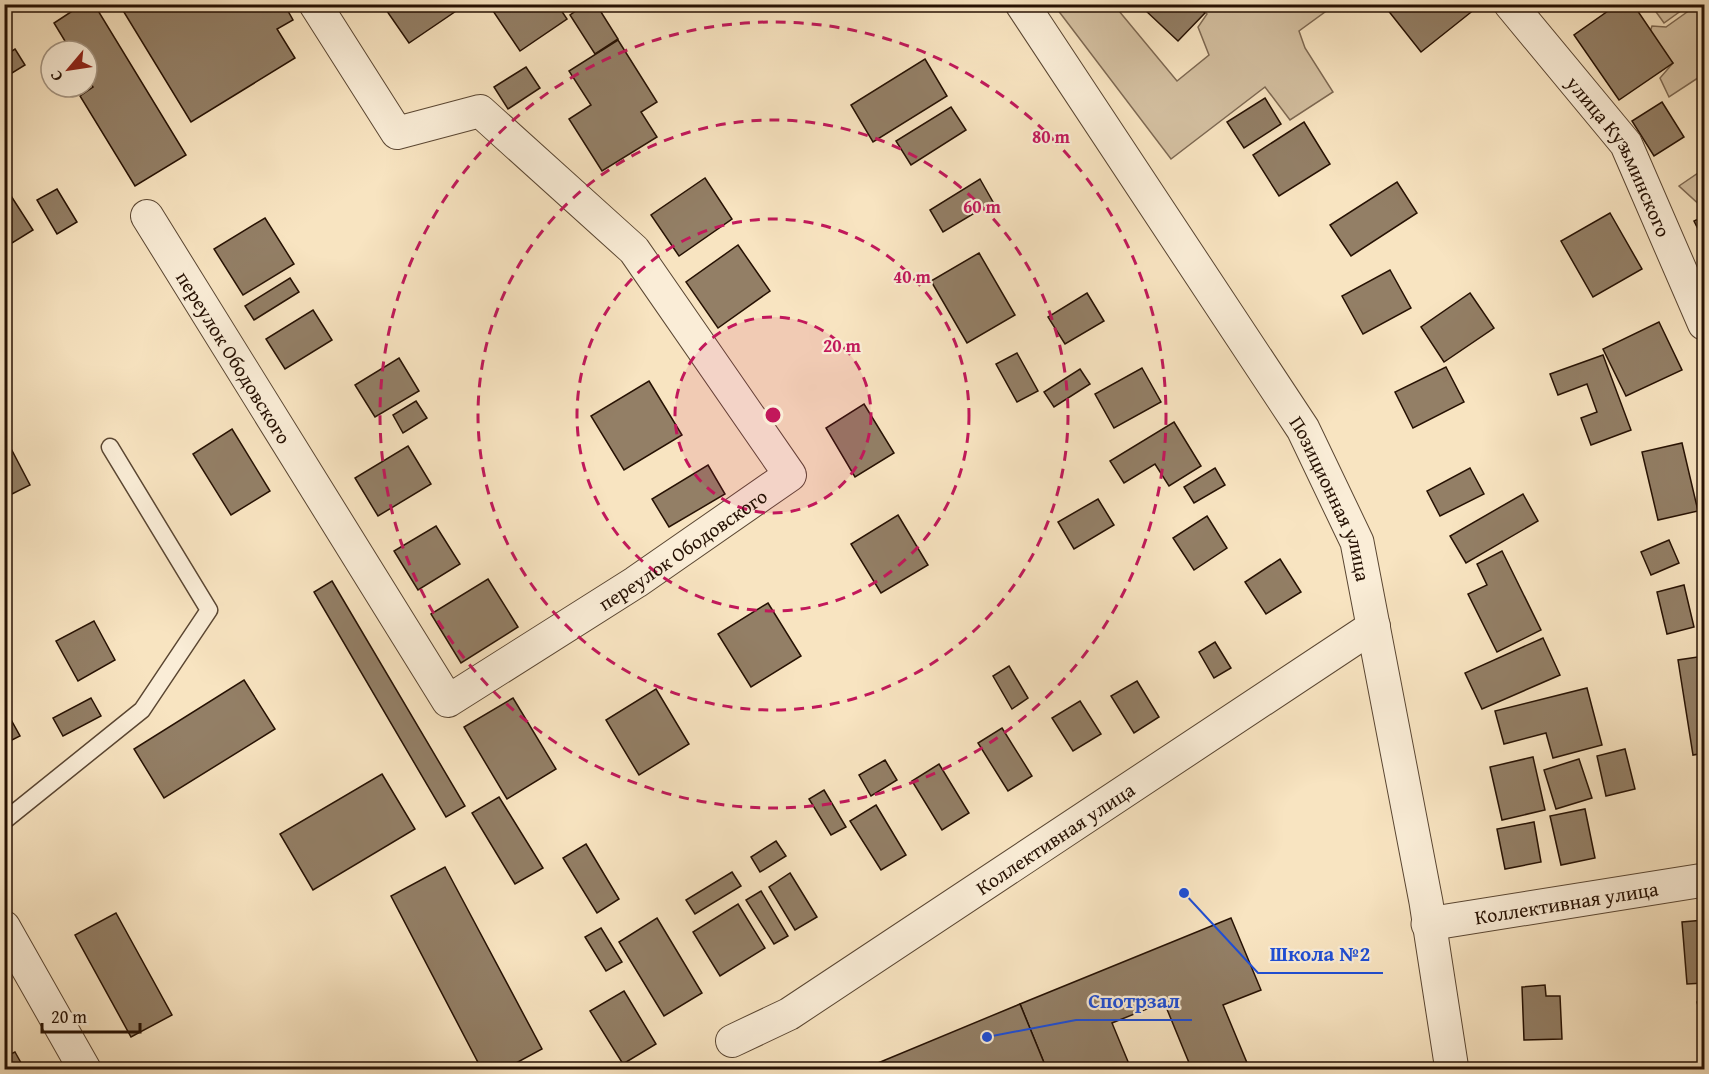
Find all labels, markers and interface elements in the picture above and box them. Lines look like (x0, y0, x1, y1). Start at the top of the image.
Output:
north arrow (39, 39, 99, 99)
text: С (43, 66, 69, 86)
street label: улица Кузьминского (1560, 68, 1679, 241)
text: 80 m (1032, 123, 1071, 150)
text: 60 m (963, 193, 1002, 220)
text: 40 m (893, 263, 932, 290)
street label: переулок Ободовского (170, 265, 299, 449)
text: 20 m (823, 332, 862, 359)
centre of rings (763, 405, 783, 425)
street label: Позиционная улица (1283, 410, 1379, 584)
street label: переулок Ободовского (592, 481, 772, 617)
street label: Коллективная улица (969, 774, 1140, 901)
street label: Коллективная улица (1472, 873, 1661, 931)
callout: Школа №2 (1258, 934, 1383, 973)
text: Школа №2 (1270, 938, 1370, 969)
callout: Спотрзал (1076, 981, 1192, 1020)
text: Спотрзал (1088, 985, 1180, 1016)
scale bar (42, 996, 140, 1034)
text: 20 m (51, 1003, 87, 1030)

